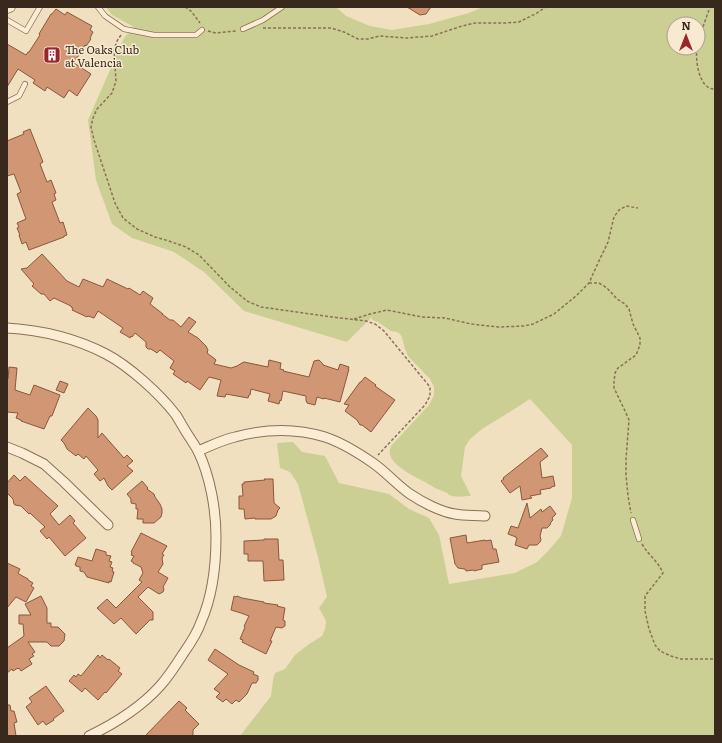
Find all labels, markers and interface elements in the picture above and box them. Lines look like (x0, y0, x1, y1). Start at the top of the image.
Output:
north arrow (666, 16, 706, 56)
text: N (681, 17, 691, 33)
place label: The Oaks Club at Valencia (65, 41, 139, 70)
building icon: The Oaks Club at Valencia (42, 45, 62, 65)

